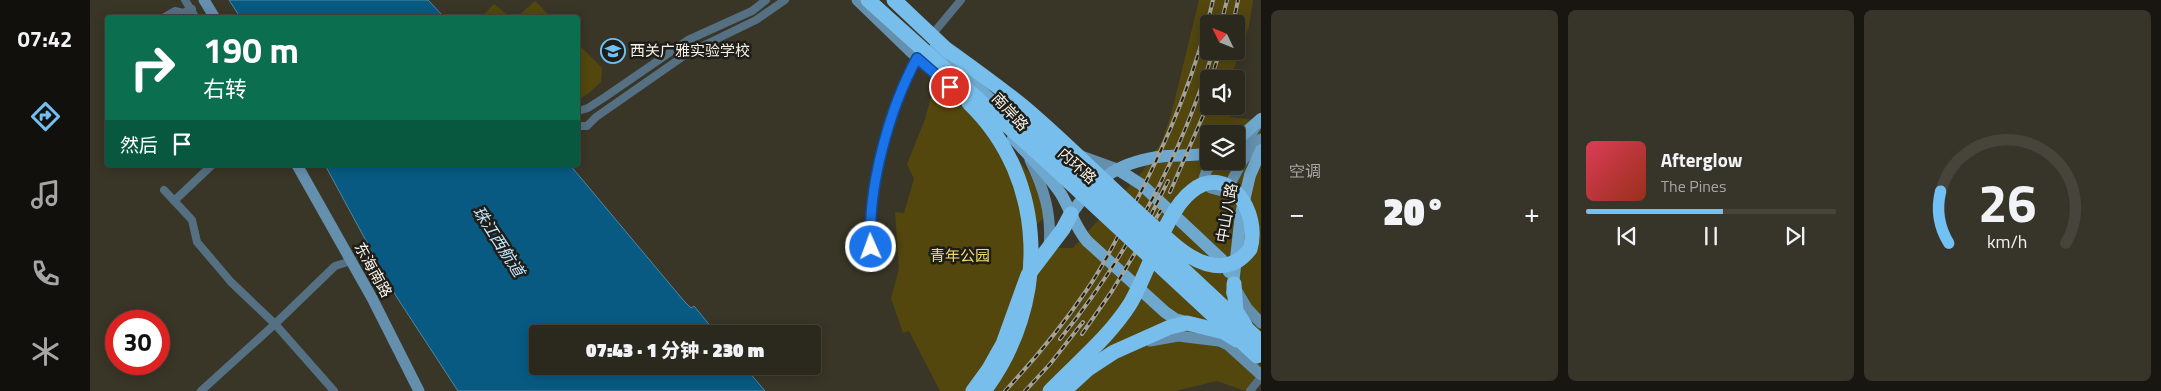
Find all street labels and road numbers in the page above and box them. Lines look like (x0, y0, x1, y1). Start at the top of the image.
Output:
street label: 南岸路 (987, 87, 1034, 136)
street label: 内环路 (1053, 142, 1102, 189)
street label: 中山八路 (1210, 181, 1243, 244)
street label: 东海南路 (349, 238, 398, 302)

